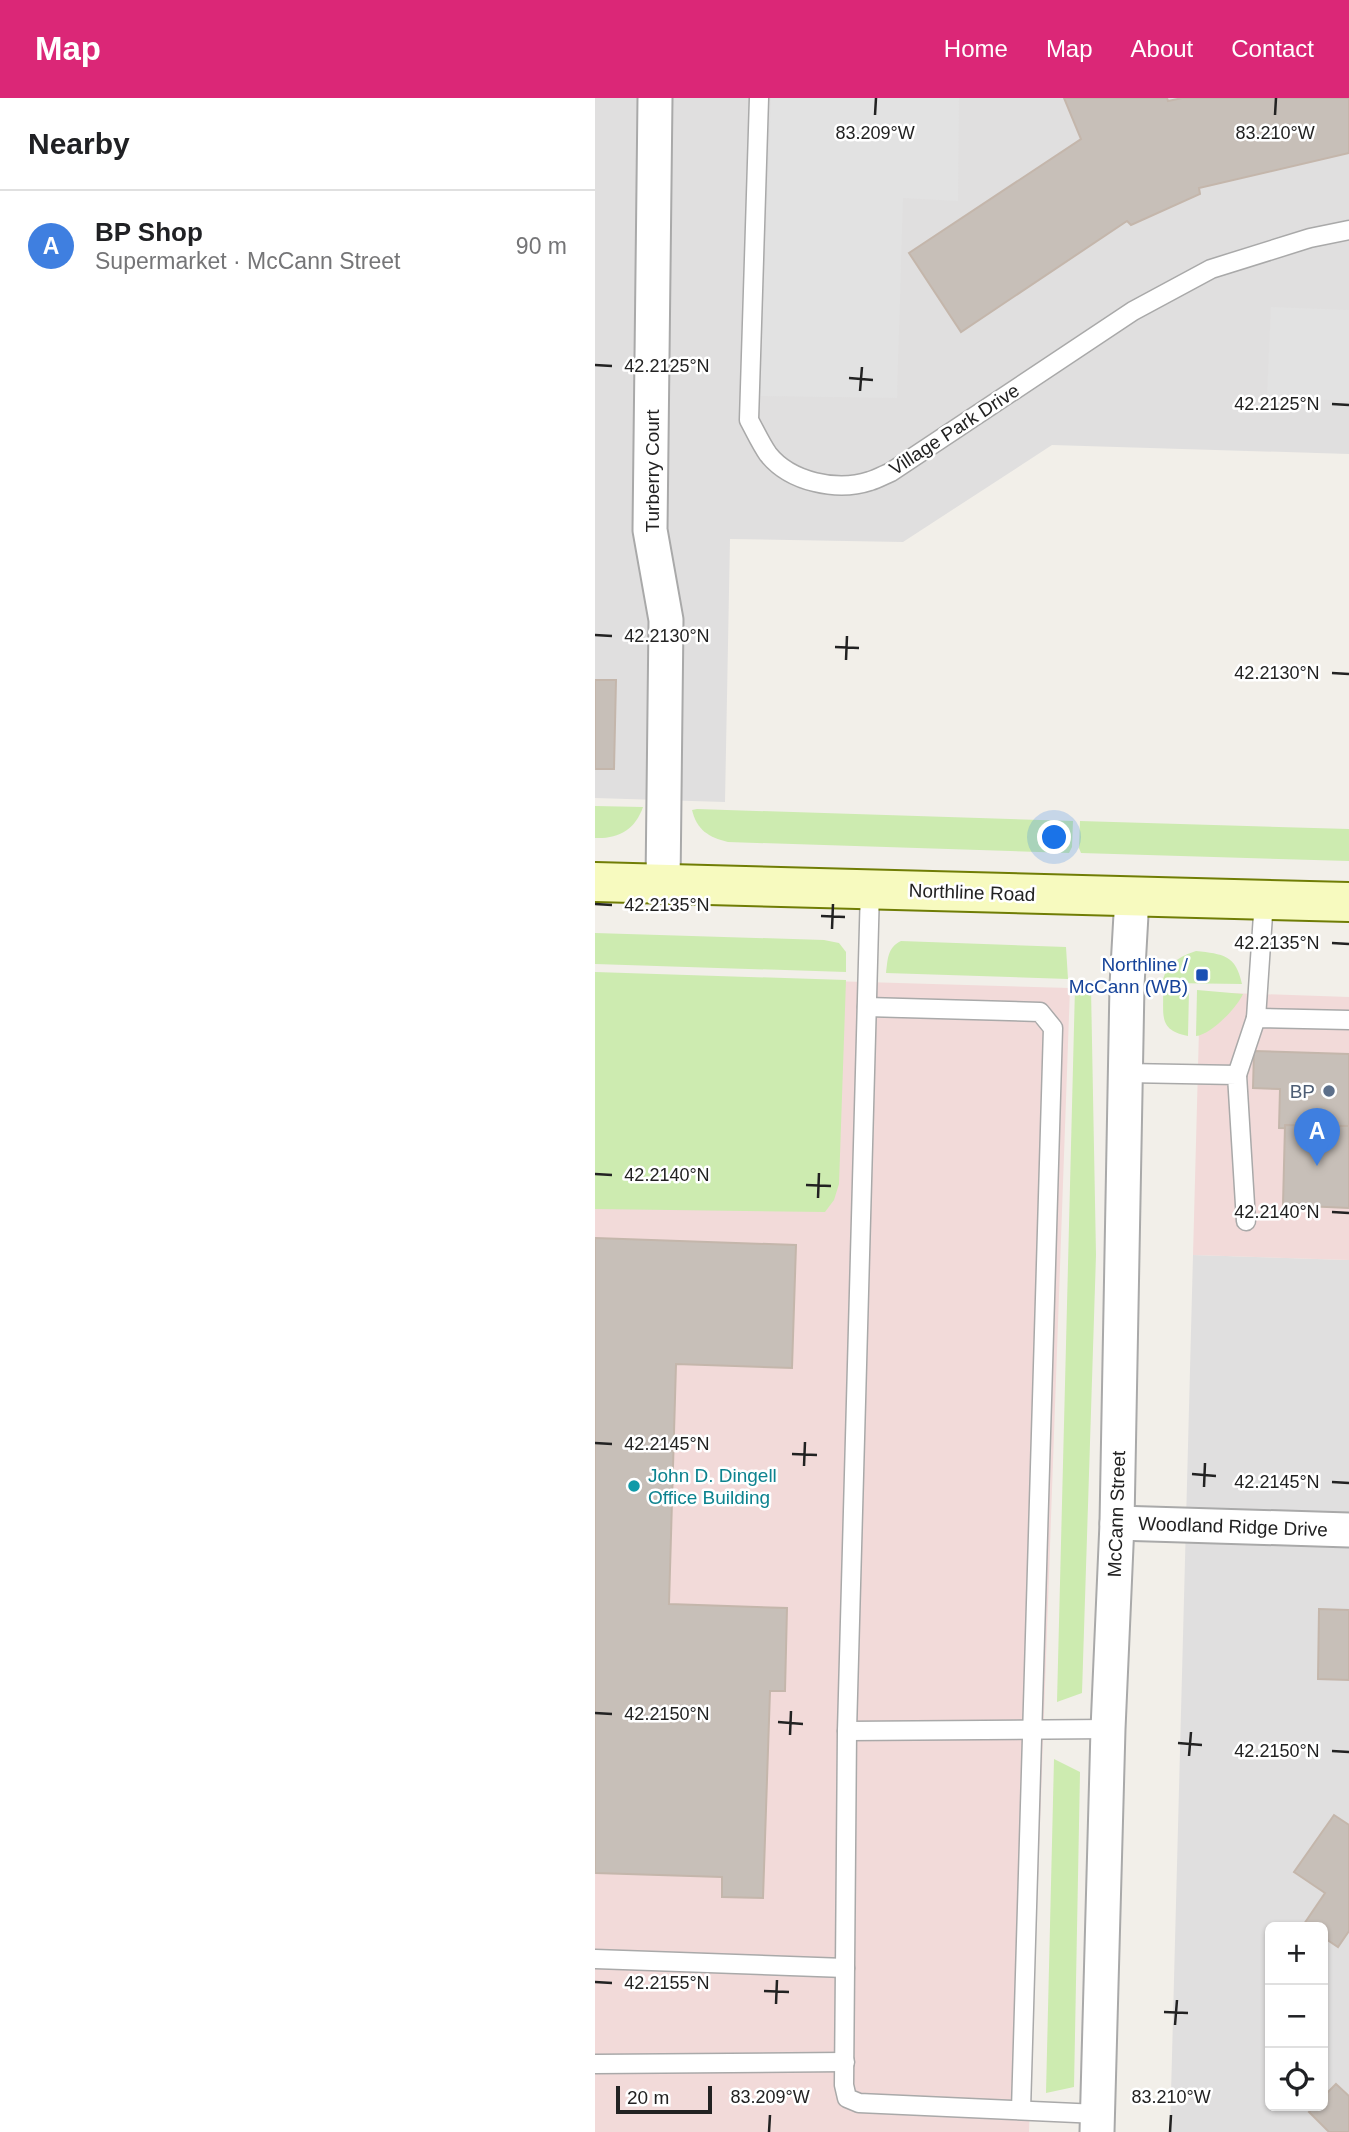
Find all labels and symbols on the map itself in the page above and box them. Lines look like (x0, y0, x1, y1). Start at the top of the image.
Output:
text: 83.209°W (835, 123, 915, 143)
text: 83.210°W (1235, 123, 1315, 143)
text: 42.2125°N (624, 356, 710, 376)
street label: Village Park Drive (885, 380, 1023, 479)
text: 42.2125°N (1234, 394, 1320, 414)
street label: Turberry Court (642, 409, 663, 532)
text: 42.2130°N (624, 626, 710, 646)
text: 42.2130°N (1234, 663, 1320, 683)
your location (1037, 820, 1071, 854)
street label: Northline Road (908, 880, 1036, 905)
text: 42.2135°N (624, 895, 710, 915)
text: 42.2135°N (1234, 933, 1320, 953)
place label: Northline / McCann (WB) (1069, 954, 1189, 997)
marker: Northline / McCann (WB) (1194, 967, 1210, 983)
place label: BP (1290, 1081, 1315, 1102)
marker: BP (1321, 1083, 1337, 1099)
pin: A (1294, 1108, 1340, 1166)
text: 42.2140°N (624, 1165, 710, 1185)
text: 42.2140°N (1234, 1202, 1320, 1222)
text: 42.2145°N (624, 1434, 710, 1454)
street label: McCann Street (1104, 1450, 1129, 1578)
place label: John D. Dingell Office Building (648, 1465, 777, 1508)
text: 42.2145°N (1234, 1472, 1320, 1492)
marker: John D. Dingell Office Building (626, 1478, 642, 1494)
street label: Woodland Ridge Drive (1138, 1513, 1328, 1540)
text: 42.2150°N (624, 1704, 710, 1724)
text: 42.2150°N (1234, 1741, 1320, 1761)
text: 42.2155°N (624, 1973, 710, 1993)
scale bar (616, 2083, 712, 2115)
text: 83.209°W (730, 2087, 810, 2107)
text: 83.210°W (1131, 2087, 1211, 2107)

